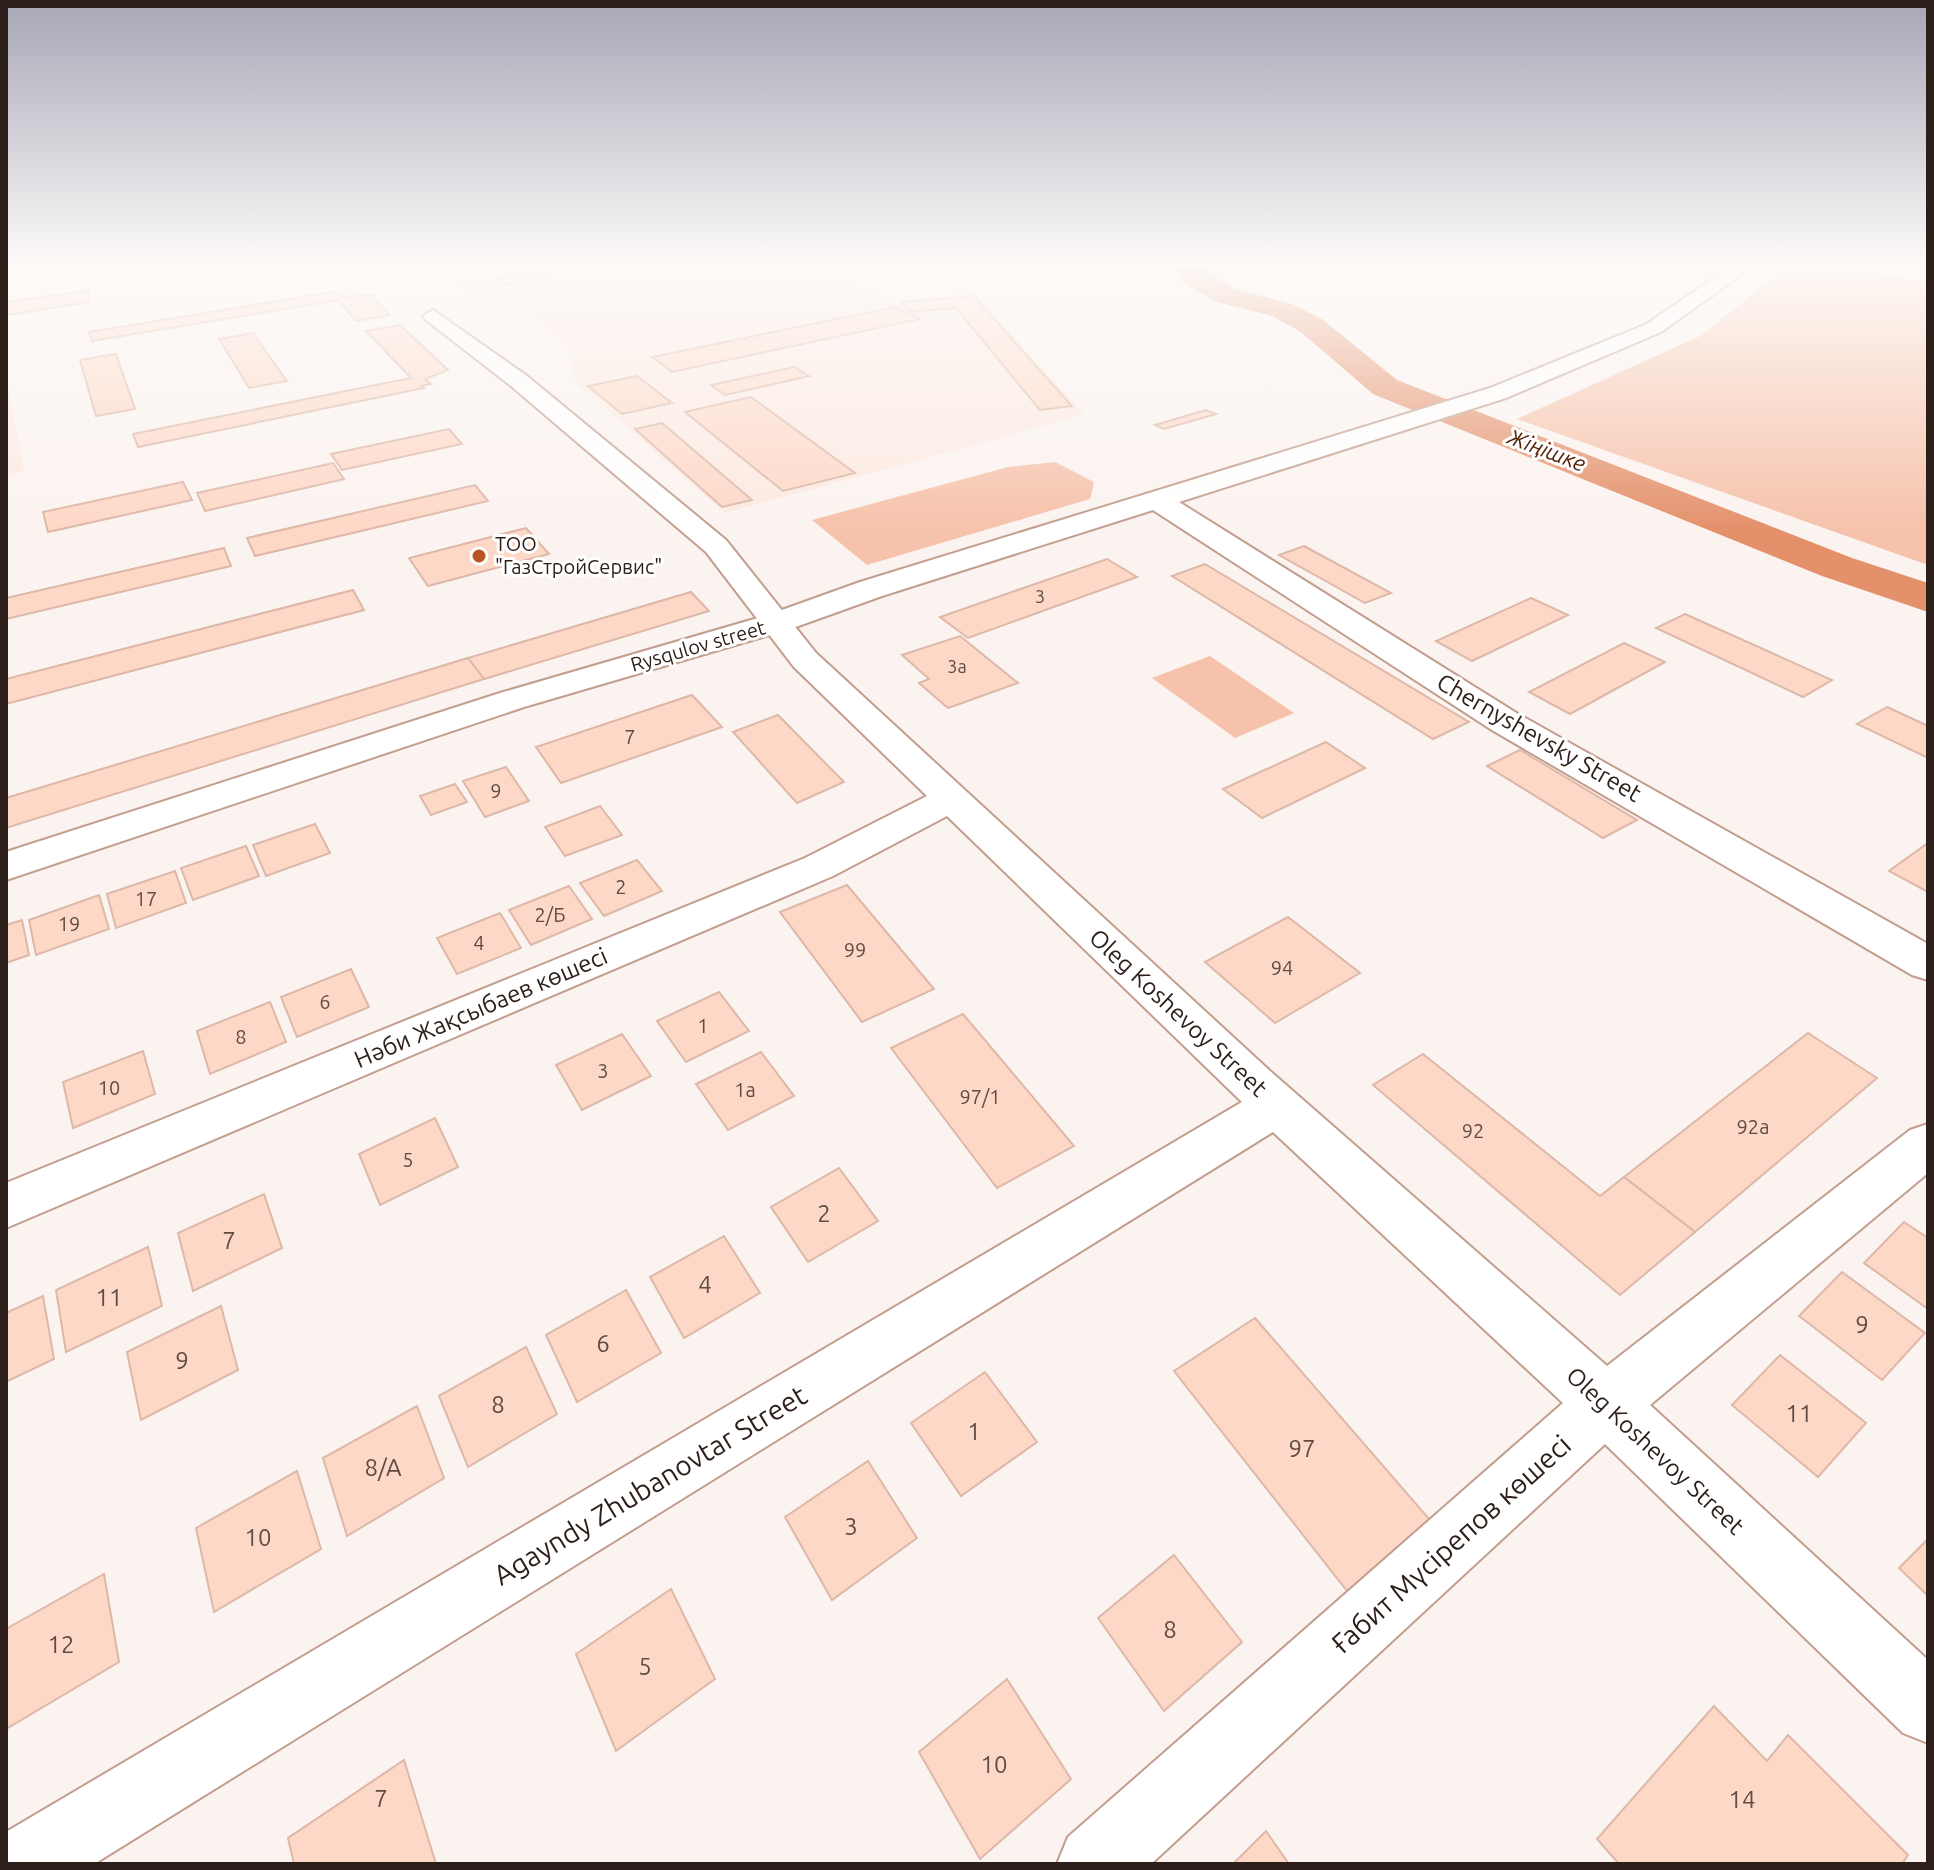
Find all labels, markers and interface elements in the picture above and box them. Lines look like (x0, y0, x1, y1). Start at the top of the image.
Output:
water label: Жіңішке (1503, 423, 1589, 476)
place label: ТОО "ГазСтройСервис" (495, 532, 662, 578)
marker: ТОО "ГазСтройСервис" (470, 547, 488, 565)
house number: 3 (1035, 586, 1045, 606)
street label: Rysqulov street (628, 615, 768, 676)
house number: 3а (947, 656, 967, 676)
street label: Chernyshevsky Street (1432, 668, 1647, 807)
house number: 7 (624, 725, 636, 748)
house number: 9 (490, 779, 502, 802)
house number: 2 (615, 875, 627, 898)
house number: 17 (135, 887, 157, 910)
house number: 2/Б (535, 903, 565, 926)
house number: 19 (58, 912, 80, 935)
street label: Oleg Koshevoy Street (1084, 923, 1273, 1102)
house number: 4 (473, 931, 485, 954)
house number: 99 (844, 938, 866, 961)
street label: Нәби Жақсыбаев көшесі (350, 942, 611, 1073)
house number: 94 (1271, 956, 1293, 979)
house number: 6 (319, 990, 331, 1013)
house number: 1 (697, 1014, 709, 1037)
house number: 8 (235, 1025, 247, 1048)
house number: 3 (597, 1059, 609, 1082)
house number: 10 (98, 1076, 120, 1099)
house number: 1а (734, 1078, 756, 1101)
house number: 97/1 (959, 1085, 1001, 1108)
house number: 92а (1737, 1115, 1769, 1138)
house number: 92 (1462, 1119, 1484, 1142)
house number: 5 (402, 1148, 414, 1171)
house number: 2 (817, 1200, 831, 1227)
house number: 7 (222, 1227, 236, 1254)
house number: 4 (698, 1271, 712, 1298)
house number: 11 (95, 1284, 123, 1311)
house number: 9 (1855, 1311, 1869, 1338)
house number: 6 (596, 1330, 610, 1357)
house number: 9 (175, 1347, 189, 1374)
street label: Oleg Koshevoy Street (1561, 1361, 1750, 1540)
street label: Agayndy Zhubanovtar Street (488, 1379, 812, 1590)
house number: 8 (491, 1391, 505, 1418)
house number: 11 (1785, 1400, 1813, 1427)
house number: 1 (967, 1418, 981, 1445)
street label: Ғабит Мүсірепов көшесі (1325, 1428, 1576, 1659)
house number: 97 (1288, 1435, 1316, 1462)
house number: 8/А (365, 1454, 402, 1481)
house number: 3 (844, 1513, 858, 1540)
house number: 10 (244, 1524, 272, 1551)
house number: 8 (1163, 1616, 1177, 1643)
house number: 12 (47, 1631, 75, 1658)
house number: 5 (638, 1653, 652, 1680)
house number: 10 (980, 1751, 1008, 1778)
house number: 7 (374, 1785, 388, 1812)
house number: 14 (1728, 1786, 1756, 1813)

